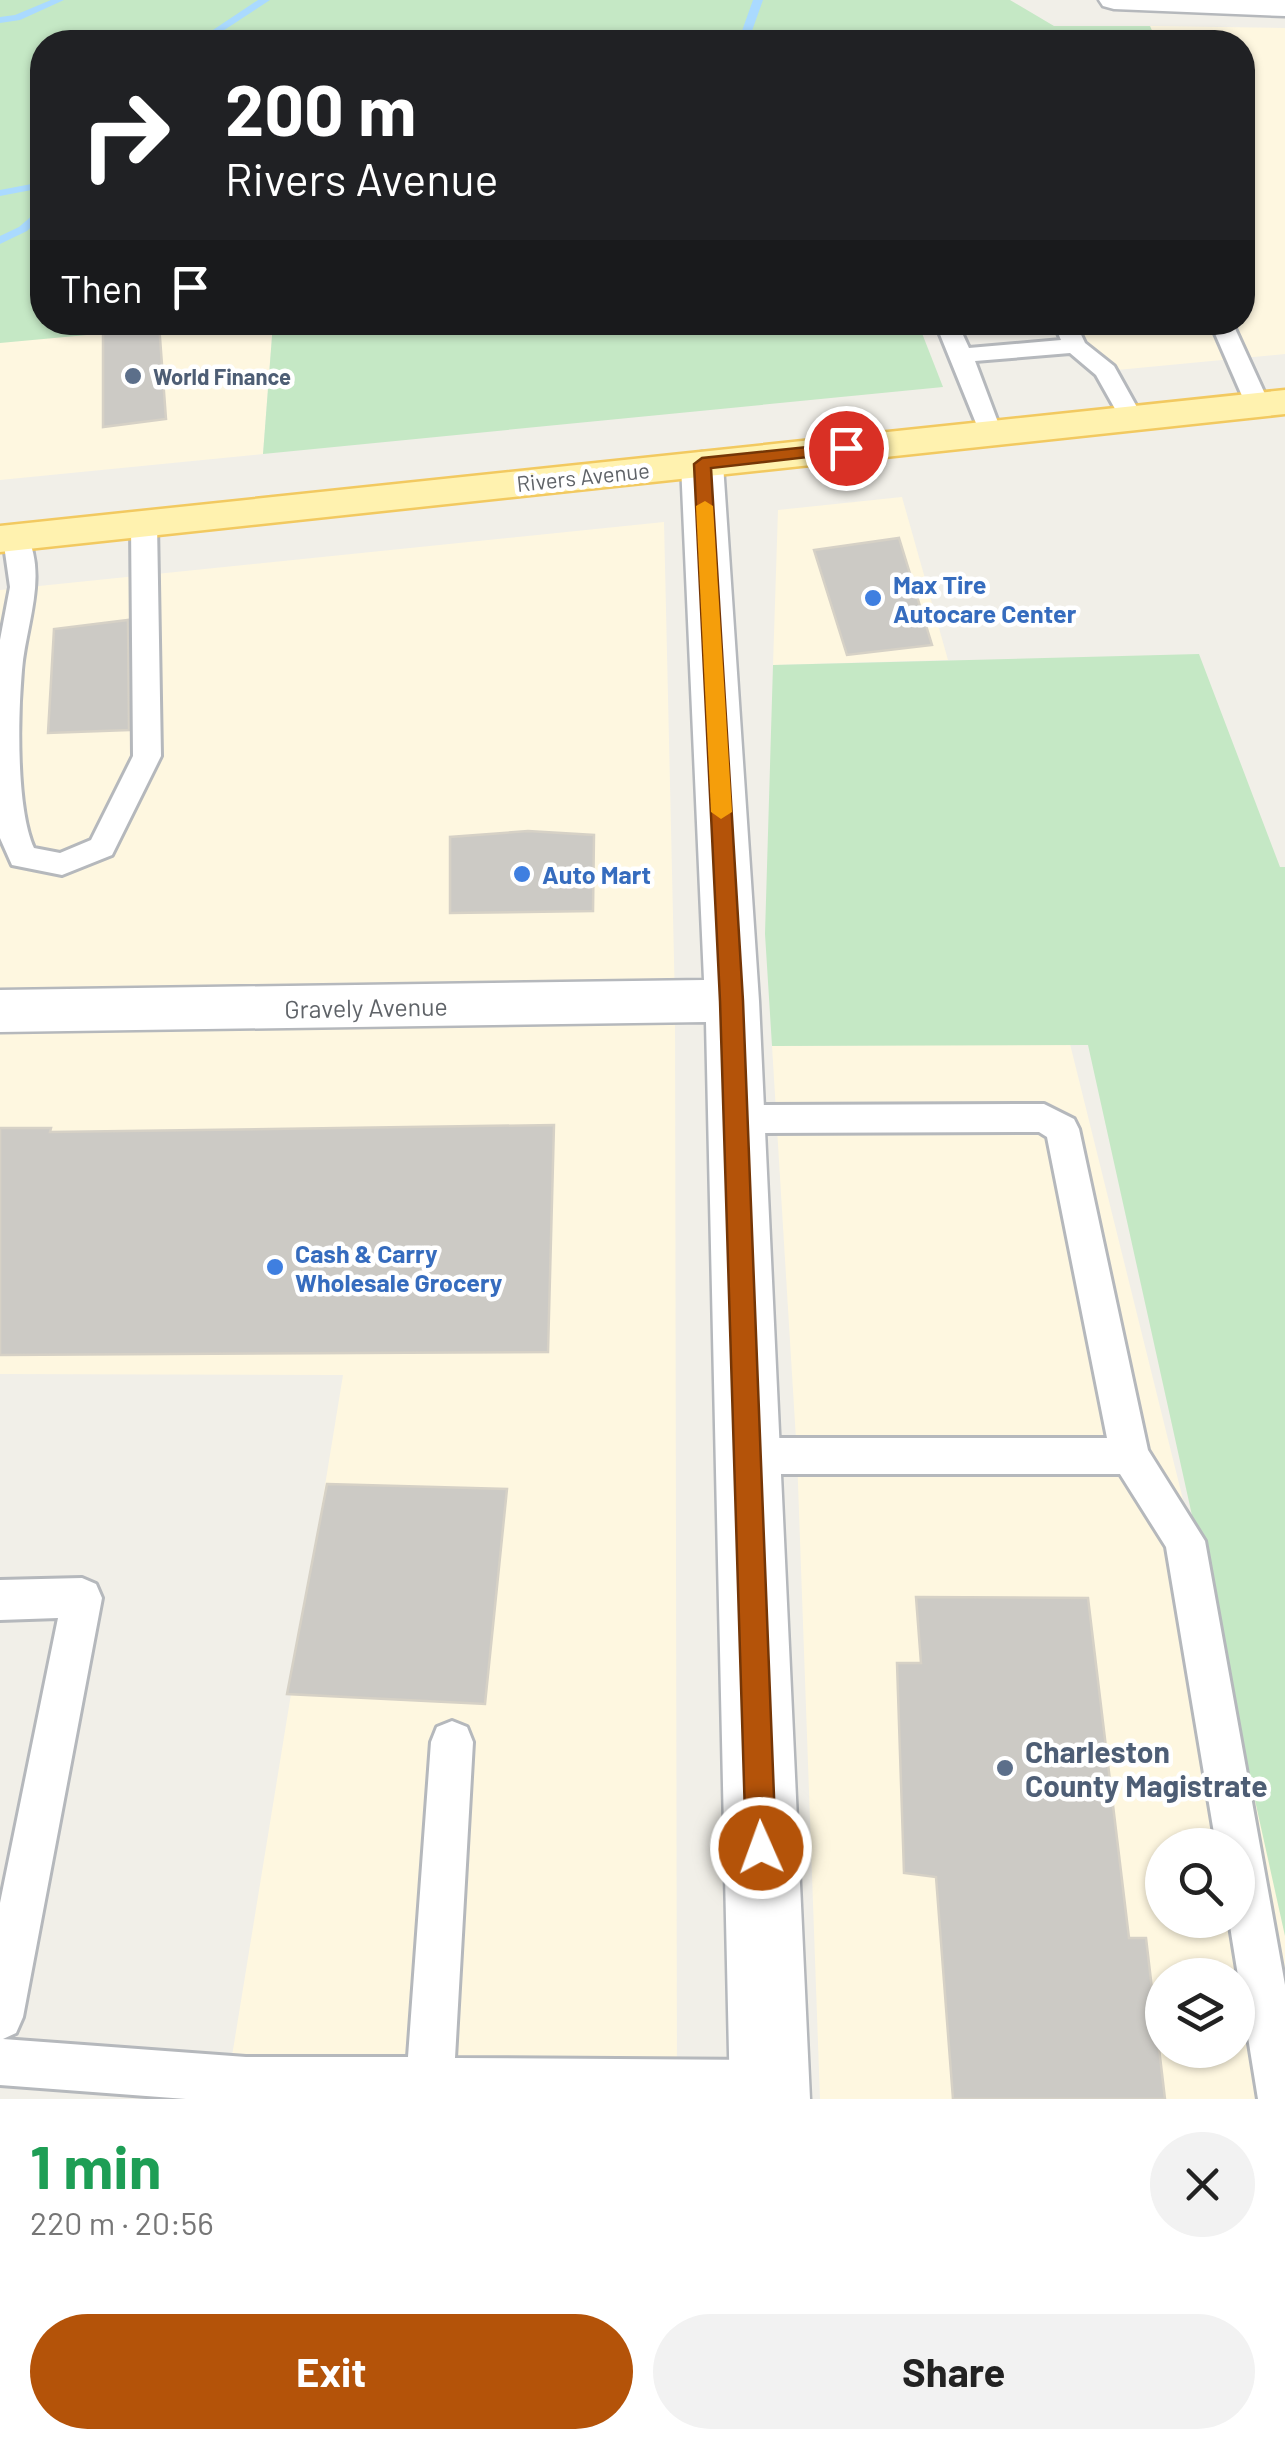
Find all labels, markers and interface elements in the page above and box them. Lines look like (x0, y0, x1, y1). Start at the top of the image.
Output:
text: 200 m (225, 66, 416, 150)
icon: right (60, 70, 190, 200)
text: Rivers Avenue (225, 151, 499, 205)
icon: arrive (163, 260, 218, 315)
text: Then (60, 265, 143, 311)
place label: World Finance (153, 363, 291, 389)
marker: World Finance (122, 365, 144, 387)
pin (804, 406, 889, 491)
icon: arrive (819, 421, 874, 476)
street label: Rivers Avenue (515, 456, 651, 496)
place label: Max Tire Autocare Center (893, 569, 1077, 628)
marker: Max Tire Autocare Center (862, 587, 884, 609)
place label: Auto Mart (542, 859, 651, 889)
marker: Auto Mart (511, 863, 533, 885)
street label: Gravely Avenue (284, 991, 448, 1023)
place label: Cash & Carry Wholesale Grocery (295, 1238, 503, 1297)
marker: Cash & Carry Wholesale Grocery (264, 1256, 286, 1278)
place label: Charleston County Magistrate (1025, 1733, 1268, 1803)
marker: Charleston County Magistrate (994, 1757, 1016, 1779)
position arrow (709, 1796, 813, 1900)
map controls (1145, 1828, 1255, 2068)
button: search (1145, 1828, 1255, 1938)
button: layers (1145, 1958, 1255, 2068)
text: 1 min (30, 2129, 161, 2201)
button: close (1150, 2132, 1255, 2237)
text: 220 m · 20:56 (30, 2203, 214, 2241)
button: Exit (30, 2314, 633, 2429)
button: Share (653, 2314, 1255, 2429)

